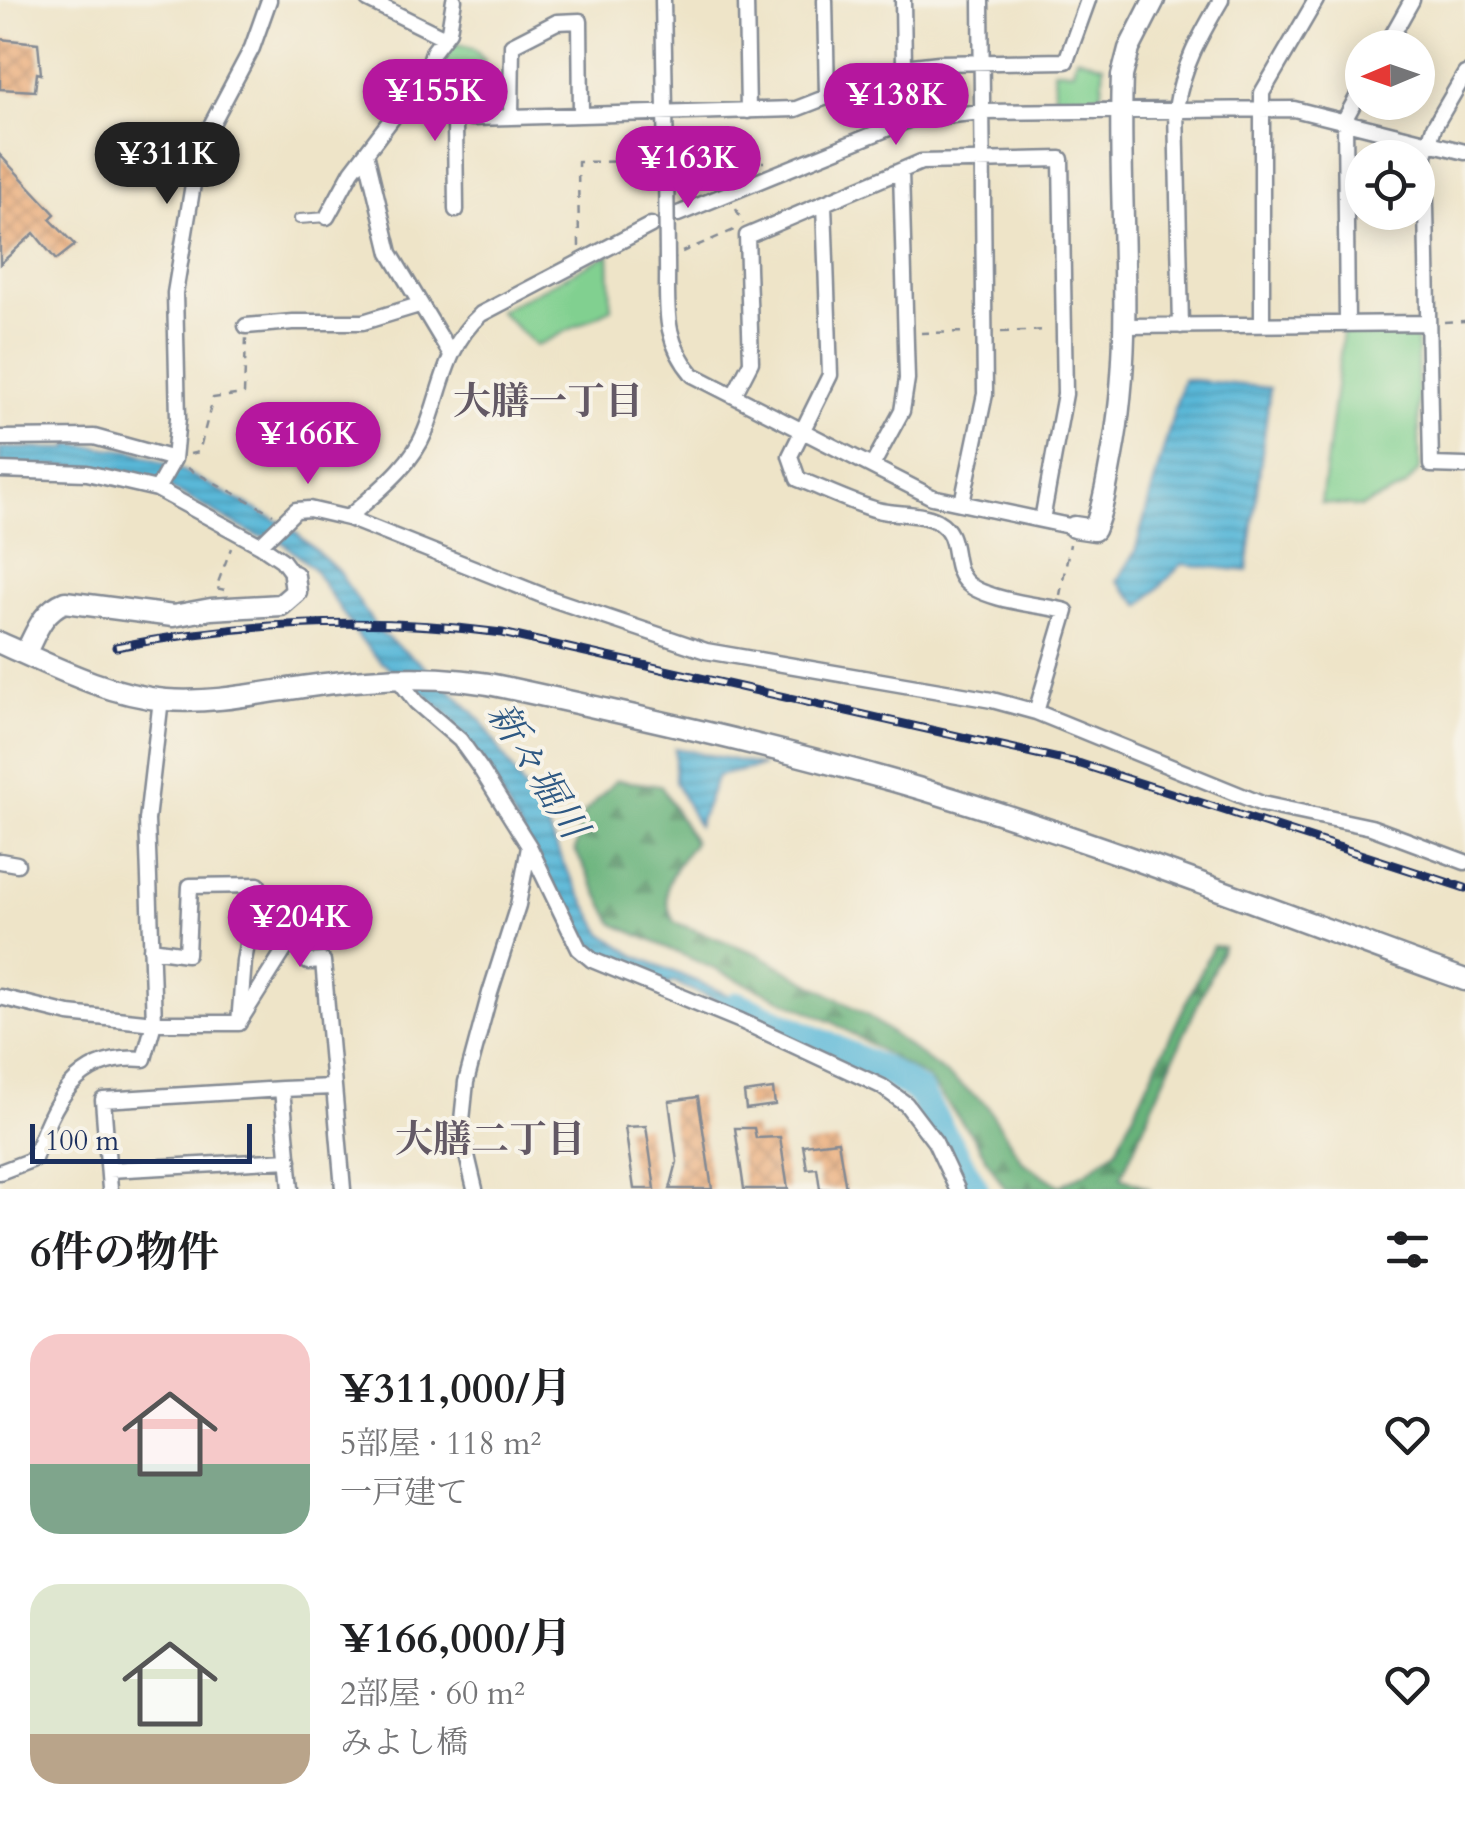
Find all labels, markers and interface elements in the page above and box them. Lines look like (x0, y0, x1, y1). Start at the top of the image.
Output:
north arrow (1345, 30, 1435, 120)
map controls (1345, 30, 1435, 230)
pin: ¥155K (365, 59, 505, 144)
pin: ¥138K (826, 63, 966, 148)
text: ¥155K (385, 69, 485, 113)
text: ¥138K (846, 73, 946, 117)
pin: ¥311K (97, 122, 237, 207)
pin: ¥163K (618, 126, 758, 211)
text: ¥311K (117, 132, 217, 176)
text: ¥163K (638, 136, 738, 180)
button: locate (1345, 140, 1435, 230)
district label: 大膳一丁目 (453, 376, 643, 428)
pin: ¥166K (238, 402, 378, 487)
text: ¥166K (258, 412, 358, 456)
water label: 新々堀川 (475, 692, 602, 852)
pin: ¥204K (230, 885, 370, 970)
text: ¥204K (250, 895, 350, 939)
district label: 大膳二丁目 (395, 1114, 585, 1166)
scale bar (30, 1119, 252, 1164)
text: 100 m (45, 1122, 119, 1160)
icon: filters (1380, 1222, 1435, 1277)
text: 6件の物件 (30, 1224, 220, 1281)
text: ¥311,000/月 (340, 1360, 572, 1417)
icon: home (110, 1374, 230, 1494)
icon: heart (1380, 1407, 1435, 1462)
text: 5部屋 · 118 m² (340, 1422, 541, 1466)
text: 一戸建て (340, 1471, 468, 1515)
text: ¥166,000/月 (340, 1610, 572, 1667)
icon: home (110, 1624, 230, 1744)
icon: heart (1380, 1657, 1435, 1712)
text: 2部屋 · 60 m² (340, 1672, 525, 1716)
text: みよし橋 (340, 1721, 468, 1765)

